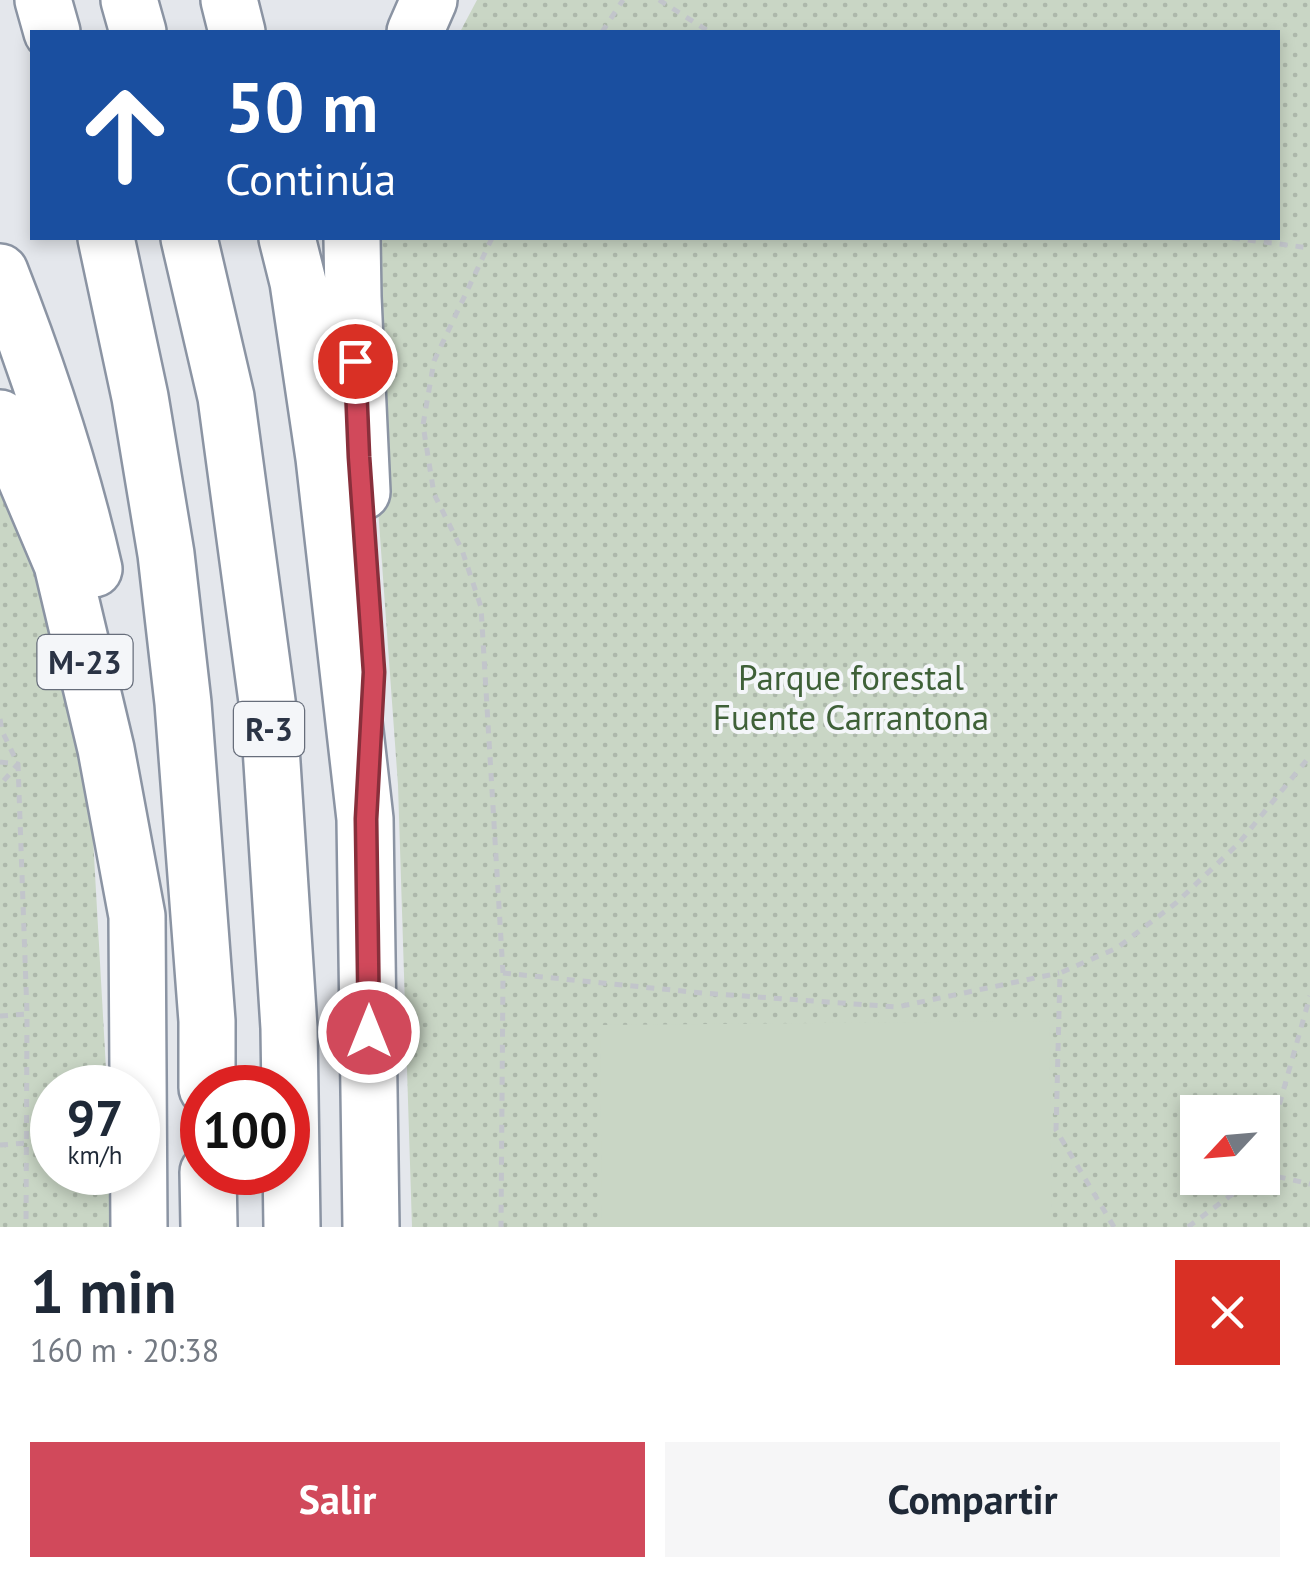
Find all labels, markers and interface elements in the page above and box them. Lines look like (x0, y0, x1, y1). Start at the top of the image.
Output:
text: 50 m (225, 61, 378, 151)
icon: ahead (60, 70, 190, 200)
text: Continúa (225, 149, 396, 207)
pin (313, 319, 398, 404)
icon: arrive (328, 334, 383, 389)
road number: M-23 (38, 635, 132, 689)
park label: Parque forestal Fuente Carrantona (713, 654, 989, 740)
road number: R-3 (234, 702, 304, 756)
position arrow (317, 980, 421, 1084)
speed limit sign: 100 (180, 1065, 310, 1195)
text: 97 (67, 1085, 123, 1150)
north arrow (1180, 1095, 1280, 1195)
map controls (1180, 1095, 1280, 1195)
text: km/h (68, 1139, 122, 1171)
text: 1 min (30, 1252, 176, 1330)
button: close (1175, 1260, 1280, 1365)
text: 160 m · 20:38 (30, 1329, 219, 1371)
button: Salir (30, 1442, 645, 1557)
button: Compartir (665, 1442, 1280, 1557)

